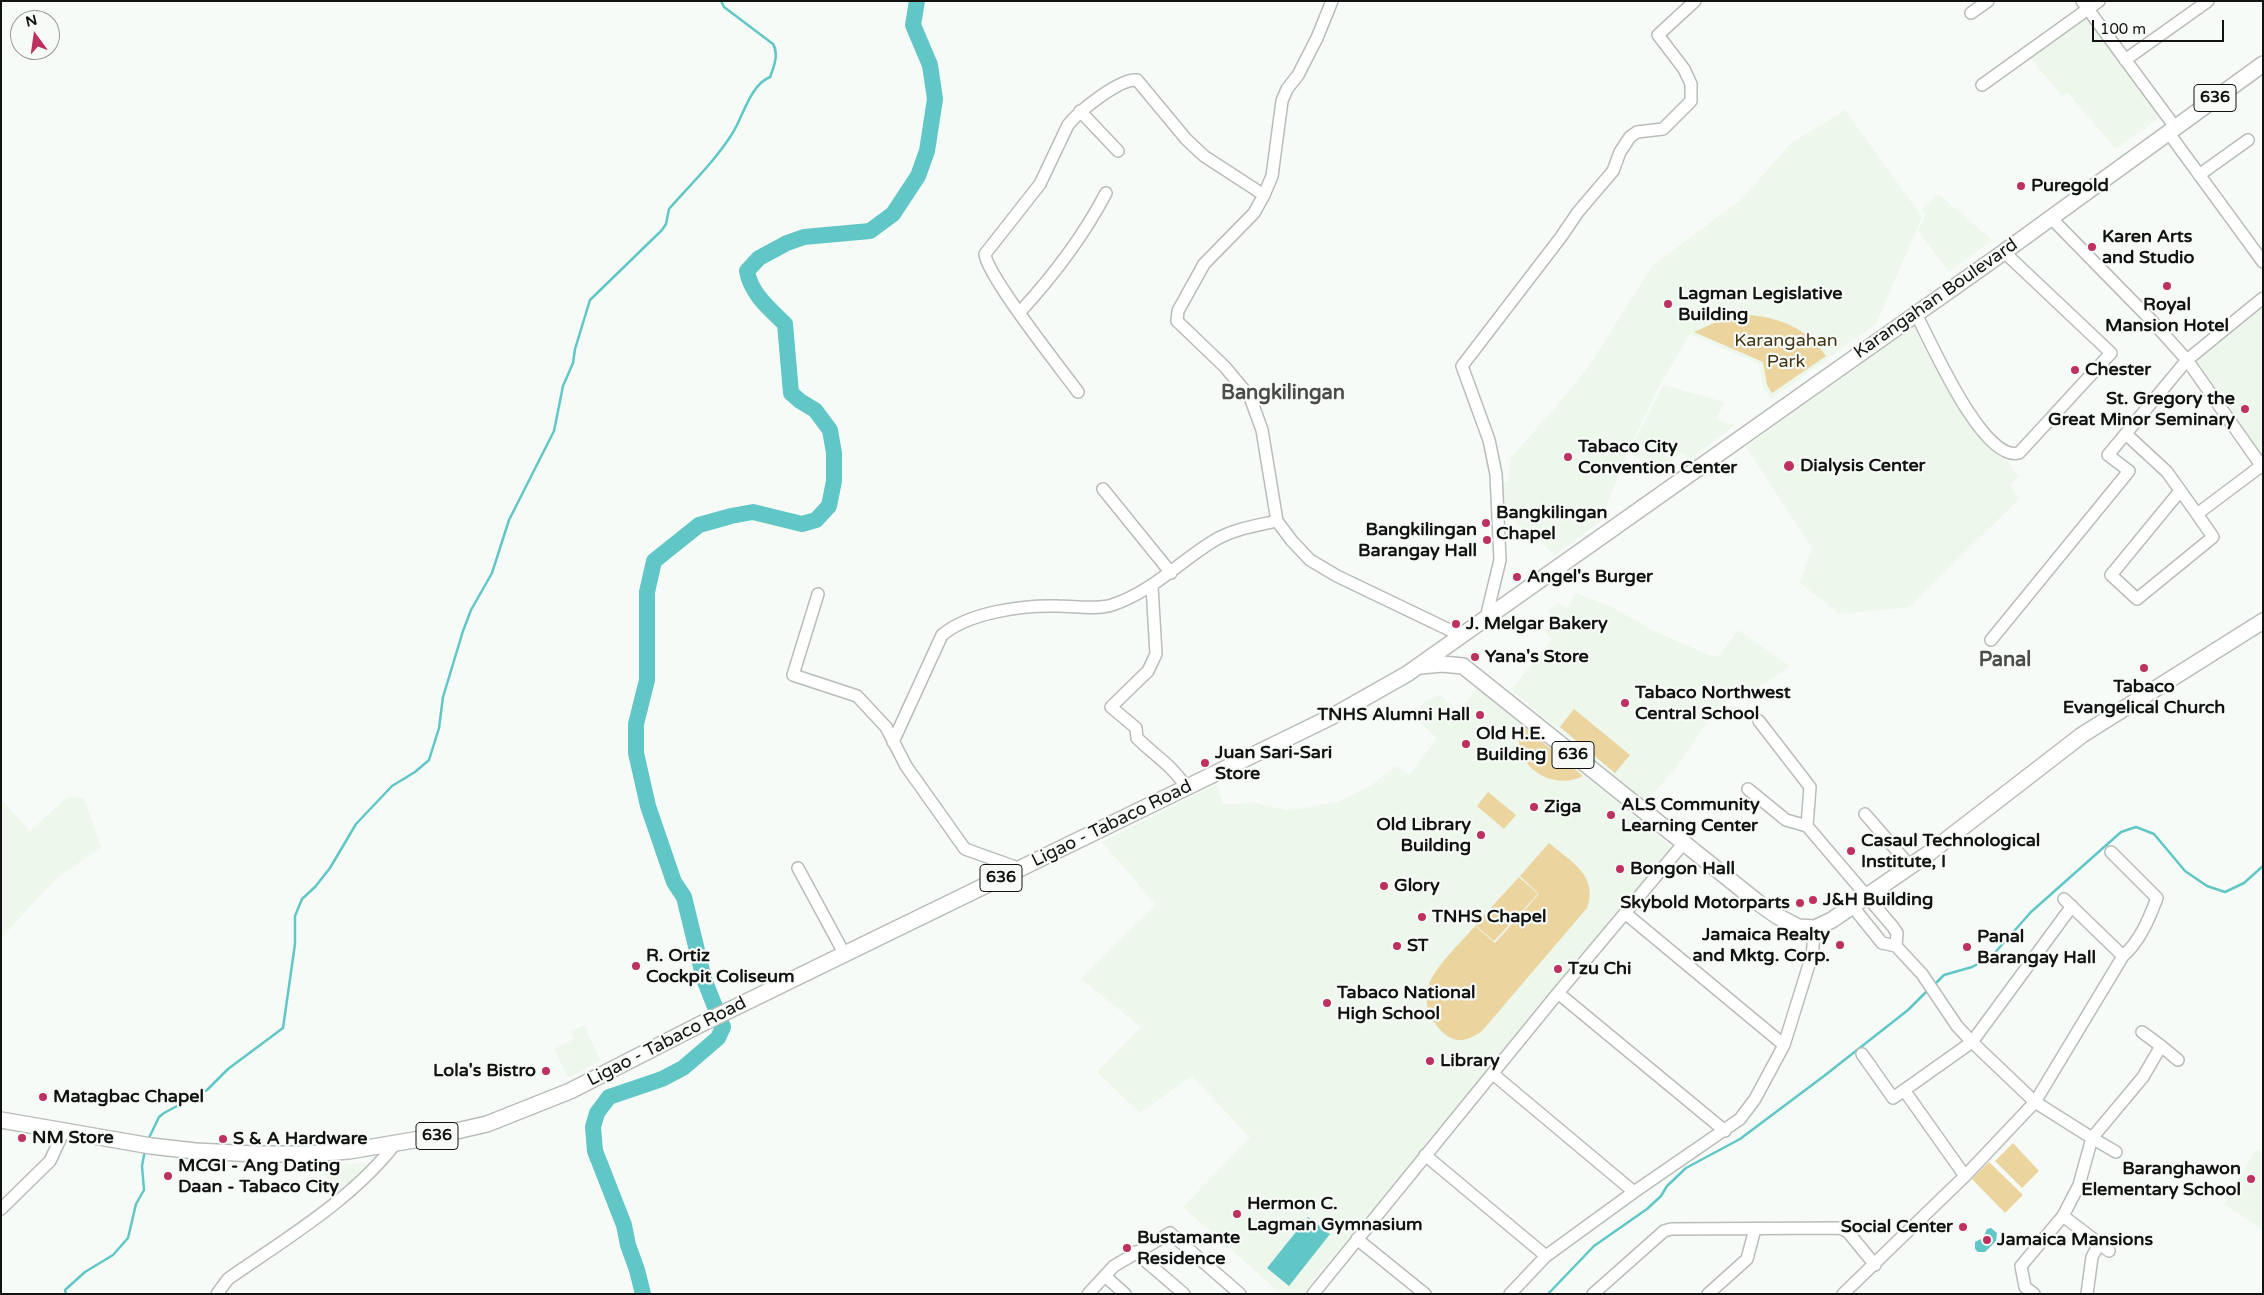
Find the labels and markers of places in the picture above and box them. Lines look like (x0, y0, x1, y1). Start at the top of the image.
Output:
place label: Puregold (2031, 175, 2109, 197)
marker: Puregold (2015, 180, 2027, 192)
place label: Karen Arts and Studio (2102, 226, 2194, 268)
marker: Karen Arts and Studio (2086, 241, 2098, 253)
marker: Royal Mansion Hotel (2161, 280, 2173, 292)
place label: Lagman Legislative Building (1678, 283, 1843, 326)
place label: Royal Mansion Hotel (2105, 294, 2229, 336)
marker: Lagman Legislative Building (1662, 298, 1674, 310)
place label: Chester (2085, 359, 2151, 381)
marker: Chester (2069, 364, 2081, 376)
place label: St. Gregory the Great Minor Seminary (2048, 388, 2235, 430)
marker: St. Gregory the Great Minor Seminary (2239, 403, 2251, 415)
place label: Tabaco City Convention Center (1578, 436, 1737, 478)
marker: Tabaco City Convention Center (1562, 451, 1574, 463)
place label: Dialysis Center (1800, 455, 1926, 477)
marker: Dialysis Center (1782, 459, 1796, 473)
place label: Bangkilingan Chapel (1496, 502, 1608, 544)
marker: Bangkilingan Chapel (1480, 517, 1492, 529)
place label: Bangkilingan Barangay Hall (1358, 519, 1477, 562)
marker: Bangkilingan Barangay Hall (1481, 534, 1493, 546)
place label: Angel's Burger (1527, 566, 1653, 588)
marker: Angel's Burger (1511, 571, 1523, 583)
place label: J. Melgar Bakery (1466, 613, 1608, 635)
marker: J. Melgar Bakery (1450, 618, 1462, 630)
place label: Yana's Store (1485, 646, 1589, 668)
marker: Yana's Store (1469, 651, 1481, 663)
marker: Tabaco Evangelical Church (2138, 662, 2150, 674)
place label: Tabaco Evangelical Church (2063, 676, 2225, 719)
place label: Tabaco Northwest Central School (1635, 682, 1791, 724)
marker: Tabaco Northwest Central School (1619, 697, 1631, 709)
place label: TNHS Alumni Hall (1317, 704, 1470, 726)
marker: TNHS Alumni Hall (1474, 709, 1486, 721)
place label: Old H.E. Building (1476, 723, 1546, 766)
marker: Old H.E. Building (1460, 738, 1472, 750)
place label: Juan Sari-Sari Store (1215, 742, 1332, 784)
marker: Juan Sari-Sari Store (1199, 757, 1211, 769)
place label: ALS Community Learning Center (1621, 794, 1760, 836)
place label: Ziga (1544, 796, 1581, 818)
marker: Ziga (1528, 801, 1540, 813)
marker: ALS Community Learning Center (1605, 809, 1617, 821)
place label: Old Library Building (1376, 814, 1471, 856)
marker: Old Library Building (1475, 829, 1487, 841)
place label: Casaul Technological Institute, I (1861, 830, 2040, 872)
marker: Casaul Technological Institute, I (1845, 845, 1857, 857)
place label: Bongon Hall (1630, 858, 1735, 880)
marker: Bongon Hall (1614, 863, 1626, 875)
place label: Glory (1394, 875, 1440, 897)
marker: Glory (1378, 880, 1390, 892)
place label: J&H Building (1823, 889, 1933, 911)
place label: Skybold Motorparts (1620, 892, 1790, 914)
marker: J&H Building (1807, 894, 1819, 906)
marker: Skybold Motorparts (1794, 897, 1806, 909)
place label: TNHS Chapel (1432, 906, 1546, 928)
marker: TNHS Chapel (1416, 911, 1428, 923)
place label: Jamaica Realty and Mktg. Corp. (1692, 924, 1830, 966)
place label: Panal Barangay Hall (1977, 926, 2096, 969)
place label: ST (1407, 935, 1428, 957)
marker: Jamaica Realty and Mktg. Corp. (1834, 939, 1846, 951)
marker: ST (1391, 940, 1403, 952)
marker: Panal Barangay Hall (1961, 941, 1973, 953)
place label: R. Ortiz Cockpit Coliseum (646, 945, 794, 988)
place label: Tzu Chi (1568, 958, 1632, 980)
marker: R. Ortiz Cockpit Coliseum (630, 960, 642, 972)
marker: Tzu Chi (1552, 963, 1564, 975)
place label: Tabaco National High School (1337, 982, 1475, 1024)
marker: Tabaco National High School (1321, 997, 1333, 1009)
place label: Library (1440, 1050, 1500, 1072)
marker: Library (1424, 1055, 1436, 1067)
place label: Lola's Bistro (433, 1060, 536, 1082)
marker: Lola's Bistro (540, 1065, 552, 1077)
place label: Matagbac Chapel (53, 1086, 204, 1108)
marker: Matagbac Chapel (37, 1091, 49, 1103)
place label: NM Store (32, 1127, 114, 1149)
place label: S & A Hardware (233, 1128, 367, 1150)
marker: NM Store (16, 1132, 28, 1144)
marker: S & A Hardware (217, 1133, 229, 1145)
place label: MCGI - Ang Dating Daan - Tabaco City (178, 1155, 340, 1198)
place label: Baranghawon Elementary School (2081, 1158, 2241, 1200)
marker: MCGI - Ang Dating Daan - Tabaco City (162, 1170, 174, 1182)
marker: Baranghawon Elementary School (2245, 1173, 2257, 1185)
place label: Hermon C. Lagman Gymnasium (1247, 1193, 1423, 1236)
marker: Hermon C. Lagman Gymnasium (1231, 1208, 1243, 1220)
place label: Social Center (1841, 1216, 1953, 1238)
marker: Social Center (1957, 1221, 1969, 1233)
place label: Bustamante Residence (1137, 1227, 1240, 1270)
place label: Jamaica Mansions (1997, 1229, 2153, 1251)
marker: Jamaica Mansions (1981, 1234, 1993, 1246)
marker: Bustamante Residence (1121, 1242, 1133, 1254)

